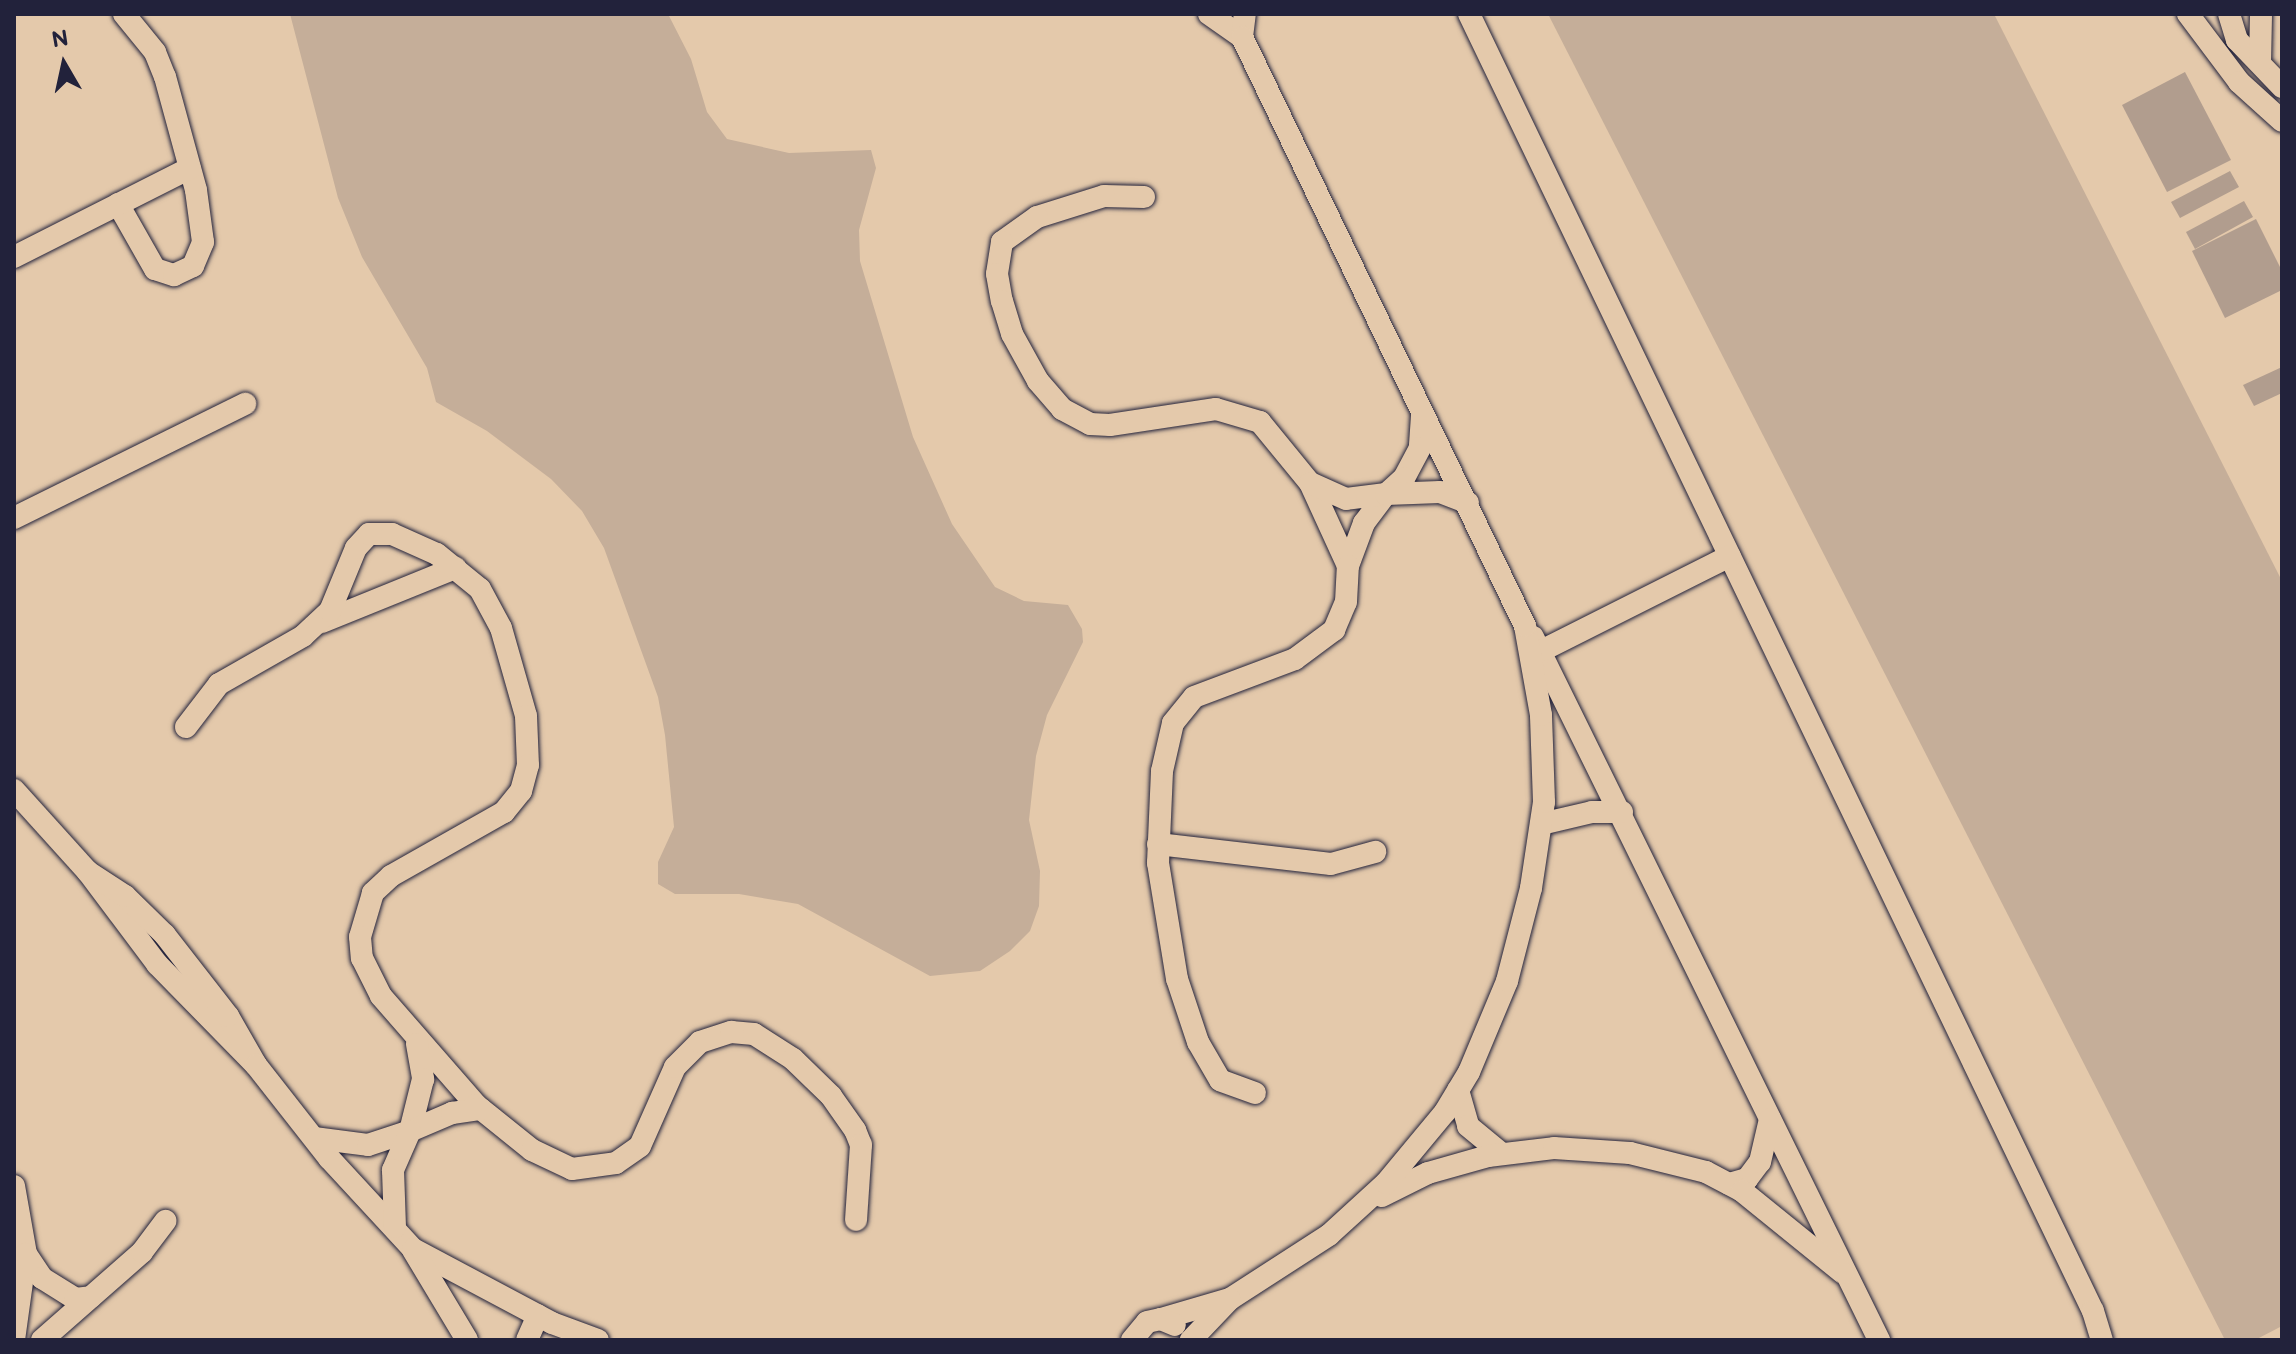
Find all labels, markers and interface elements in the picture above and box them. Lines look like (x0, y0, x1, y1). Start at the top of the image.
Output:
north arrow (24, 24, 104, 104)
text: N (50, 25, 70, 54)

